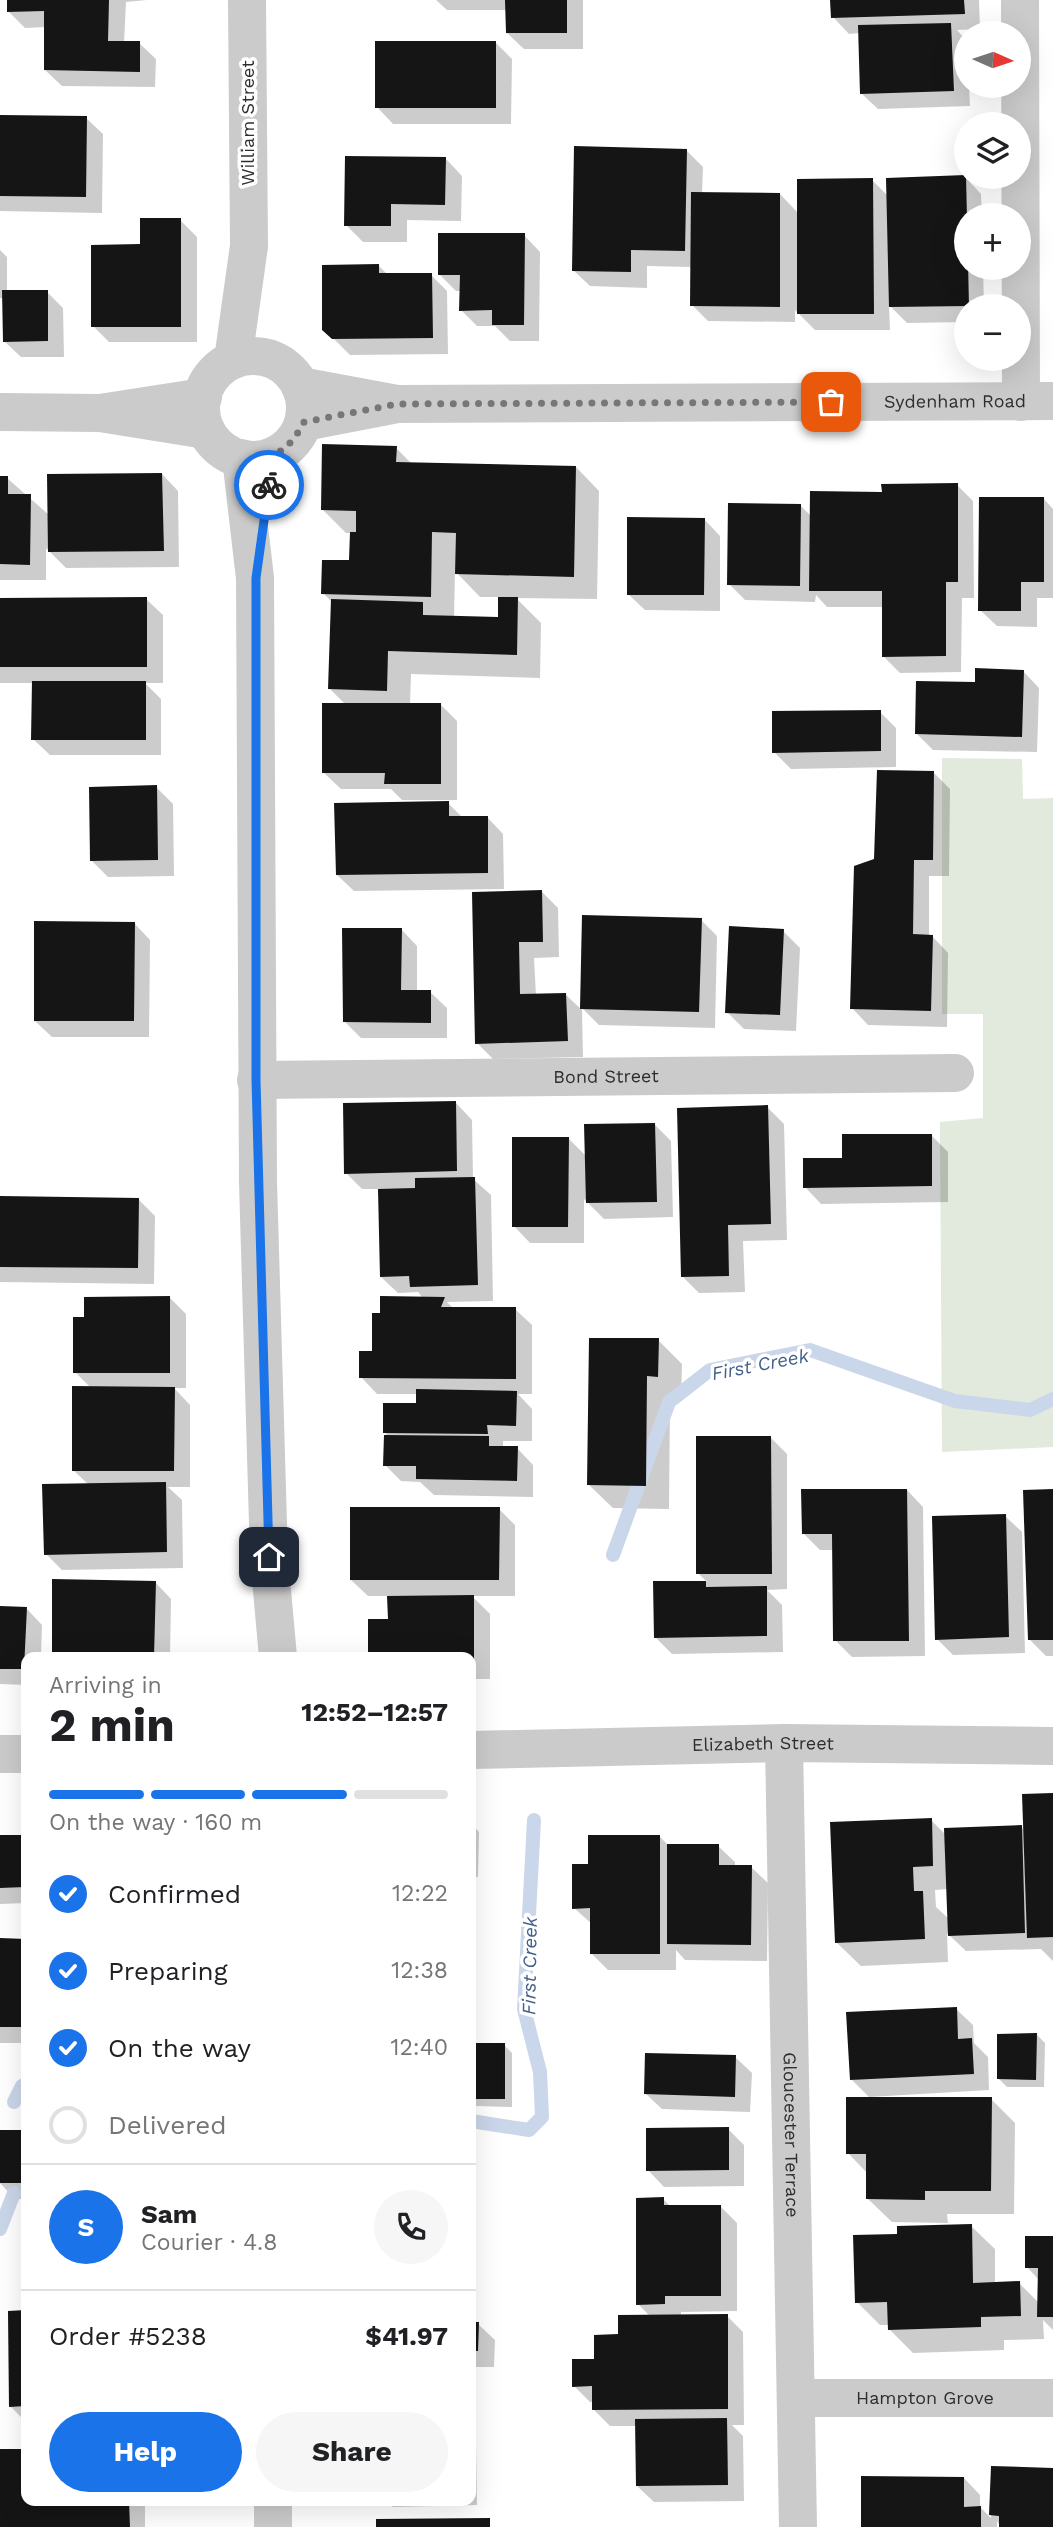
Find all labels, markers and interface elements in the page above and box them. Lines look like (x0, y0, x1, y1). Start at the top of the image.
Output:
north arrow (954, 21, 1031, 98)
map controls (954, 21, 1031, 371)
street label: William Street (237, 60, 258, 186)
button: layers (954, 112, 1031, 189)
button: + (954, 203, 1031, 280)
button: − (954, 294, 1031, 371)
pin (801, 372, 861, 432)
icon: bag (812, 383, 850, 421)
street label: Sydenham Road (884, 390, 1026, 412)
courier (234, 450, 304, 520)
icon: bike (250, 466, 288, 504)
street label: Bond Street (553, 1065, 659, 1087)
water label: First Creek (710, 1344, 811, 1385)
pin (239, 1527, 299, 1587)
icon: home (250, 1538, 288, 1576)
text: Arriving in (49, 1672, 162, 1699)
text: 12:52–12:57 (301, 1697, 448, 1727)
text: 2 min (49, 1698, 175, 1752)
street label: Elizabeth Street (692, 1732, 835, 1755)
text: On the way · 160 m (49, 1809, 262, 1836)
icon: check (49, 1875, 87, 1913)
text: Confirmed (108, 1879, 241, 1909)
text: 12:22 (392, 1880, 448, 1907)
water label: First Creek (517, 1916, 542, 2015)
icon: check (49, 1952, 87, 1990)
text: Preparing (108, 1956, 228, 1986)
text: 12:38 (391, 1957, 448, 1984)
icon: check (49, 2029, 87, 2067)
text: On the way (108, 2033, 251, 2063)
text: 12:40 (390, 2034, 448, 2061)
street label: Gloucester Terrace (780, 2052, 803, 2218)
text: Delivered (108, 2110, 227, 2140)
button: phone (374, 2190, 448, 2264)
text: Sam (141, 2199, 197, 2229)
text: S (78, 2212, 94, 2242)
text: Courier · 4.8 (141, 2229, 277, 2256)
text: Order #5238 (49, 2321, 207, 2351)
text: $41.97 (365, 2321, 448, 2351)
street label: Hampton Grove (856, 2387, 994, 2408)
button: Help (49, 2412, 242, 2492)
button: Share (256, 2412, 448, 2492)

